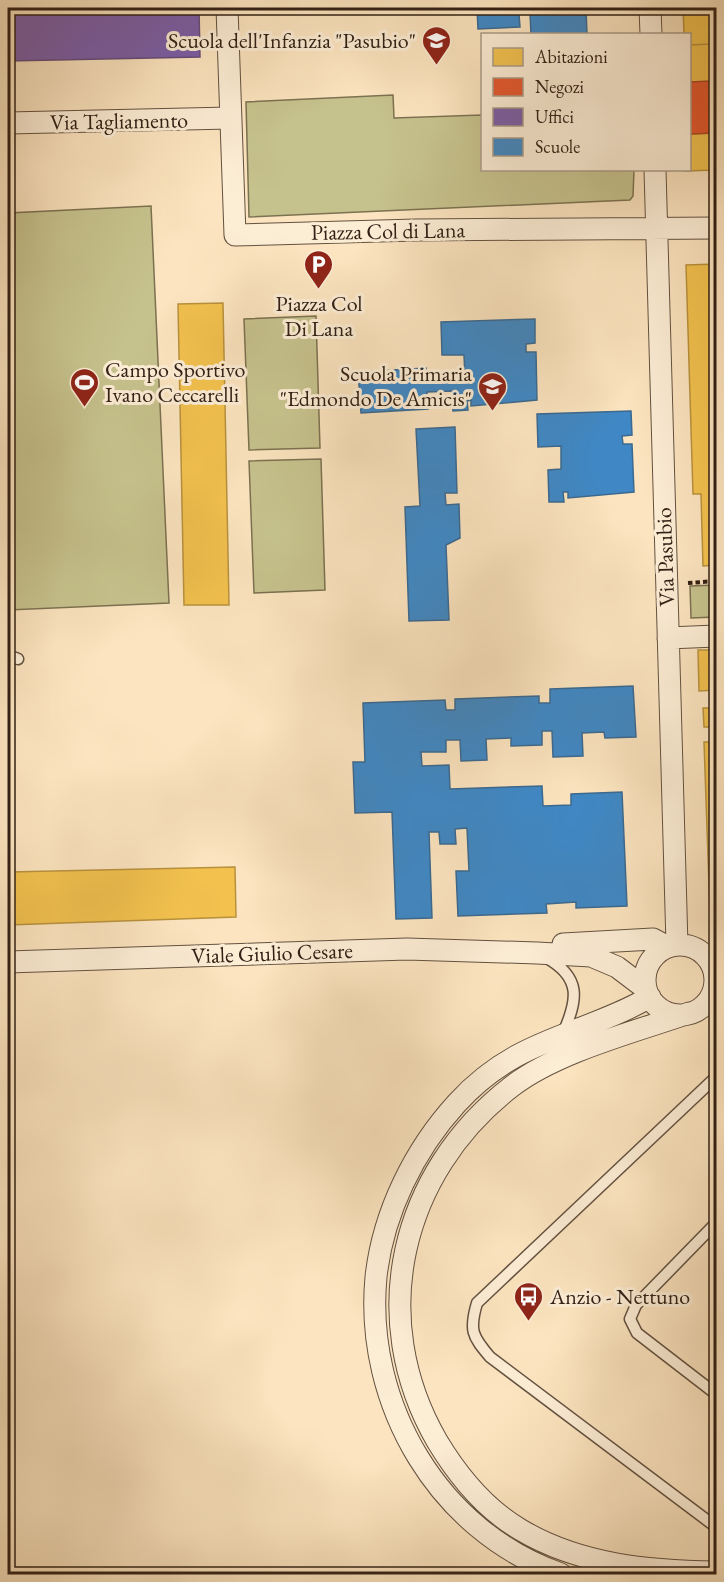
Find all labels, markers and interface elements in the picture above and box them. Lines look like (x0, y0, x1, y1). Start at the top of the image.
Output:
school or university icon: Scuola dell'Infanzia "Pasubio" (421, 24, 453, 66)
place label: Scuola dell'Infanzia "Pasubio" (168, 26, 416, 55)
legend (481, 33, 691, 171)
text: Abitazioni (534, 45, 608, 68)
text: Negozi (535, 75, 585, 98)
street label: Via Tagliamento (50, 105, 188, 137)
text: Uffici (535, 105, 575, 128)
text: Scuole (535, 135, 580, 158)
street label: Piazza Col di Lana (311, 215, 466, 247)
parking icon: Piazza Col Di Lana (303, 248, 335, 290)
place label: Piazza Col Di Lana (275, 289, 363, 343)
place label: Campo Sportivo Ivano Ceccarelli (105, 355, 245, 409)
place label: Scuola Primaria "Edmondo De Amicis" (280, 359, 472, 413)
sports icon: Campo Sportivo Ivano Ceccarelli (68, 366, 100, 408)
school or university icon: Scuola Primaria "Edmondo De Amicis" (477, 370, 509, 412)
street label: Via Pasubio (649, 507, 681, 607)
street label: Viale Giulio Cesare (191, 936, 354, 970)
bus stop icon: Anzio - Nettuno (513, 1280, 545, 1322)
place label: Anzio - Nettuno (549, 1282, 690, 1311)

